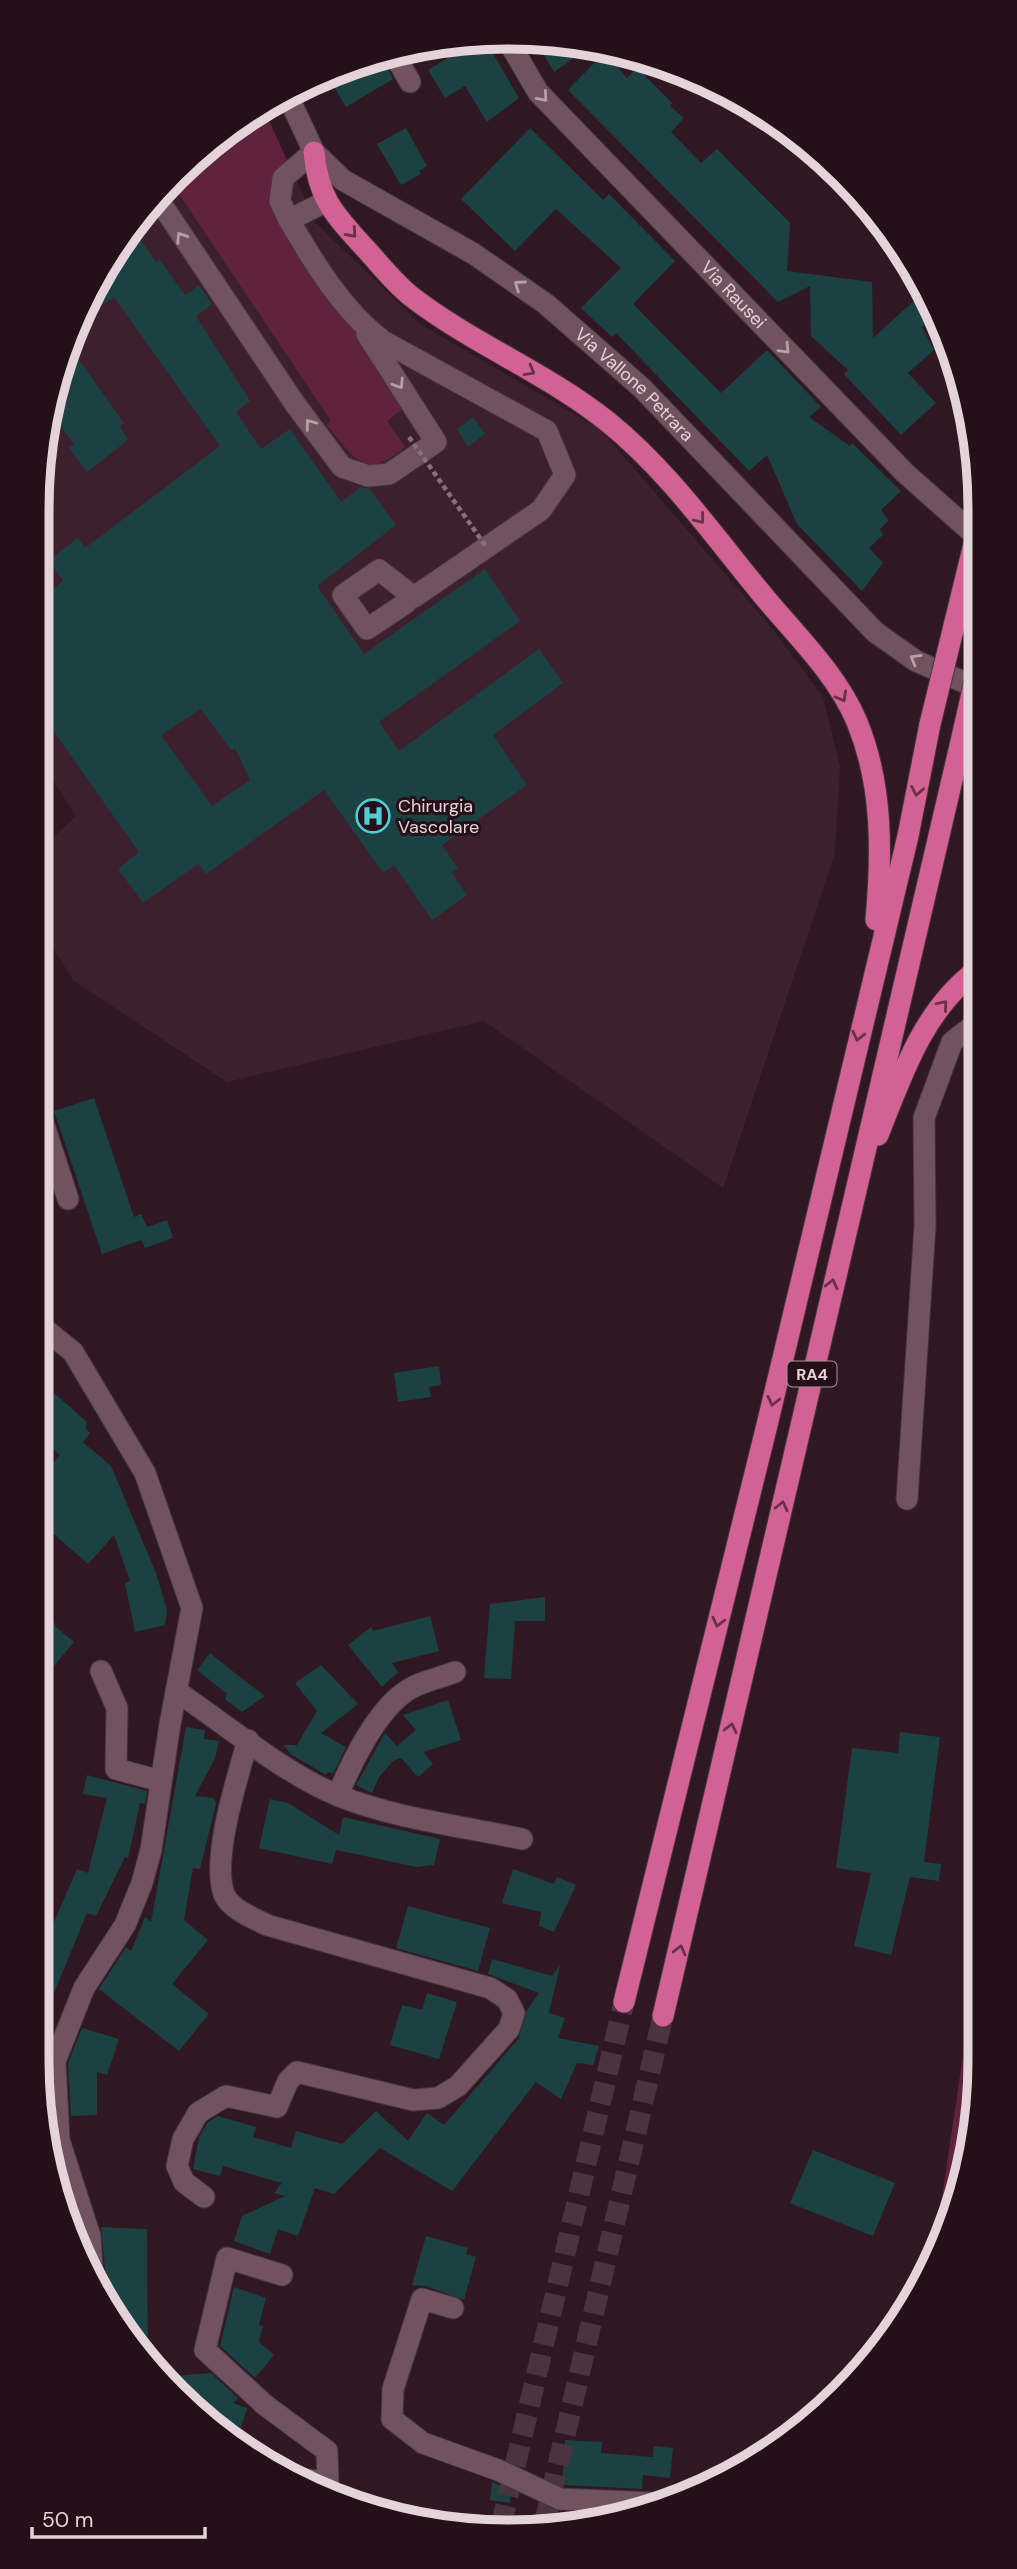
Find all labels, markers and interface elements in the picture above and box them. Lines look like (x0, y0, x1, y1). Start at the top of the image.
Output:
one-way arrow (535, 88, 547, 101)
one-way arrow (343, 225, 356, 238)
one-way arrow (177, 232, 190, 245)
street label: Via Rausei (695, 256, 772, 334)
one-way arrow (514, 281, 527, 293)
street label: Via Vallone Petrara (569, 322, 699, 447)
one-way arrow (777, 341, 790, 354)
one-way arrow (523, 363, 536, 376)
one-way arrow (391, 376, 404, 389)
one-way arrow (306, 420, 319, 432)
one-way arrow (692, 512, 705, 524)
one-way arrow (910, 654, 923, 667)
one-way arrow (834, 689, 847, 702)
one-way arrow (910, 785, 925, 797)
place label: Chirurgia Vascolare (398, 794, 479, 839)
hospital icon: Chirurgia Vascolare (354, 797, 392, 835)
one-way arrow (935, 1000, 947, 1013)
one-way arrow (852, 1030, 866, 1042)
one-way arrow (824, 1279, 838, 1291)
road number: RA4 (788, 1362, 836, 1386)
one-way arrow (766, 1395, 781, 1407)
one-way arrow (773, 1500, 788, 1512)
one-way arrow (712, 1616, 726, 1628)
one-way arrow (723, 1722, 737, 1734)
one-way arrow (672, 1944, 686, 1956)
scale bar (32, 2496, 205, 2540)
text: 50 m (42, 2506, 93, 2534)

